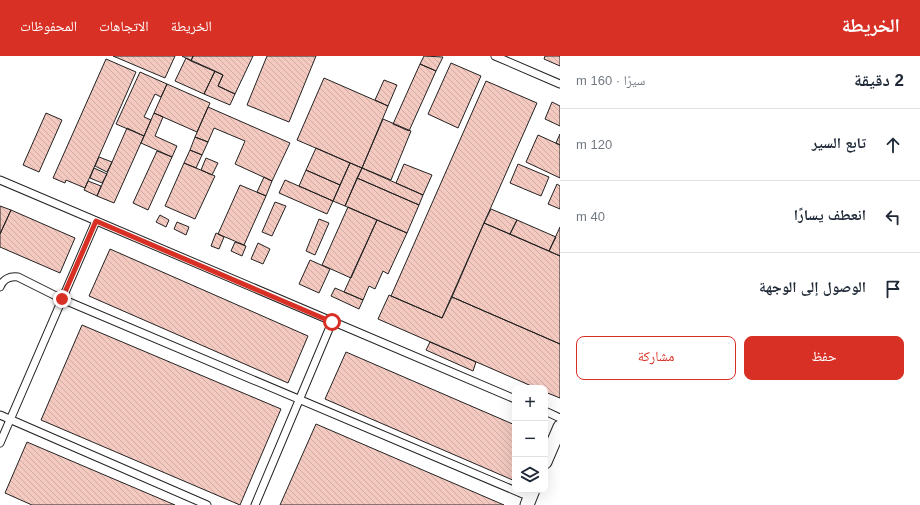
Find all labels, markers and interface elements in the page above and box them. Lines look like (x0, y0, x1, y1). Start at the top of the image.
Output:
text: الخريطة (842, 15, 900, 36)
text: المحفوظات (20, 18, 77, 34)
text: الاتجاهات (99, 18, 149, 34)
text: الخريطة (171, 18, 212, 34)
text: 2 دقيقة (854, 71, 904, 90)
text: سيرًا · 160 m (576, 73, 645, 88)
text: تابع السير (812, 134, 866, 151)
icon: ahead (882, 134, 904, 156)
text: 120 m (576, 137, 612, 152)
text: انعطف يسارًا (794, 206, 866, 223)
icon: left (882, 206, 904, 228)
text: 40 m (576, 209, 605, 224)
text: الوصول إلى الوجهة (759, 278, 866, 295)
icon: arrive (882, 278, 904, 300)
route end (53, 290, 71, 308)
route start (323, 313, 341, 331)
button: مشاركة (576, 336, 736, 380)
button: حفظ (744, 336, 904, 380)
map controls (512, 385, 548, 493)
button: + (512, 385, 548, 421)
button: − (512, 421, 548, 457)
button: layers (512, 457, 548, 493)

